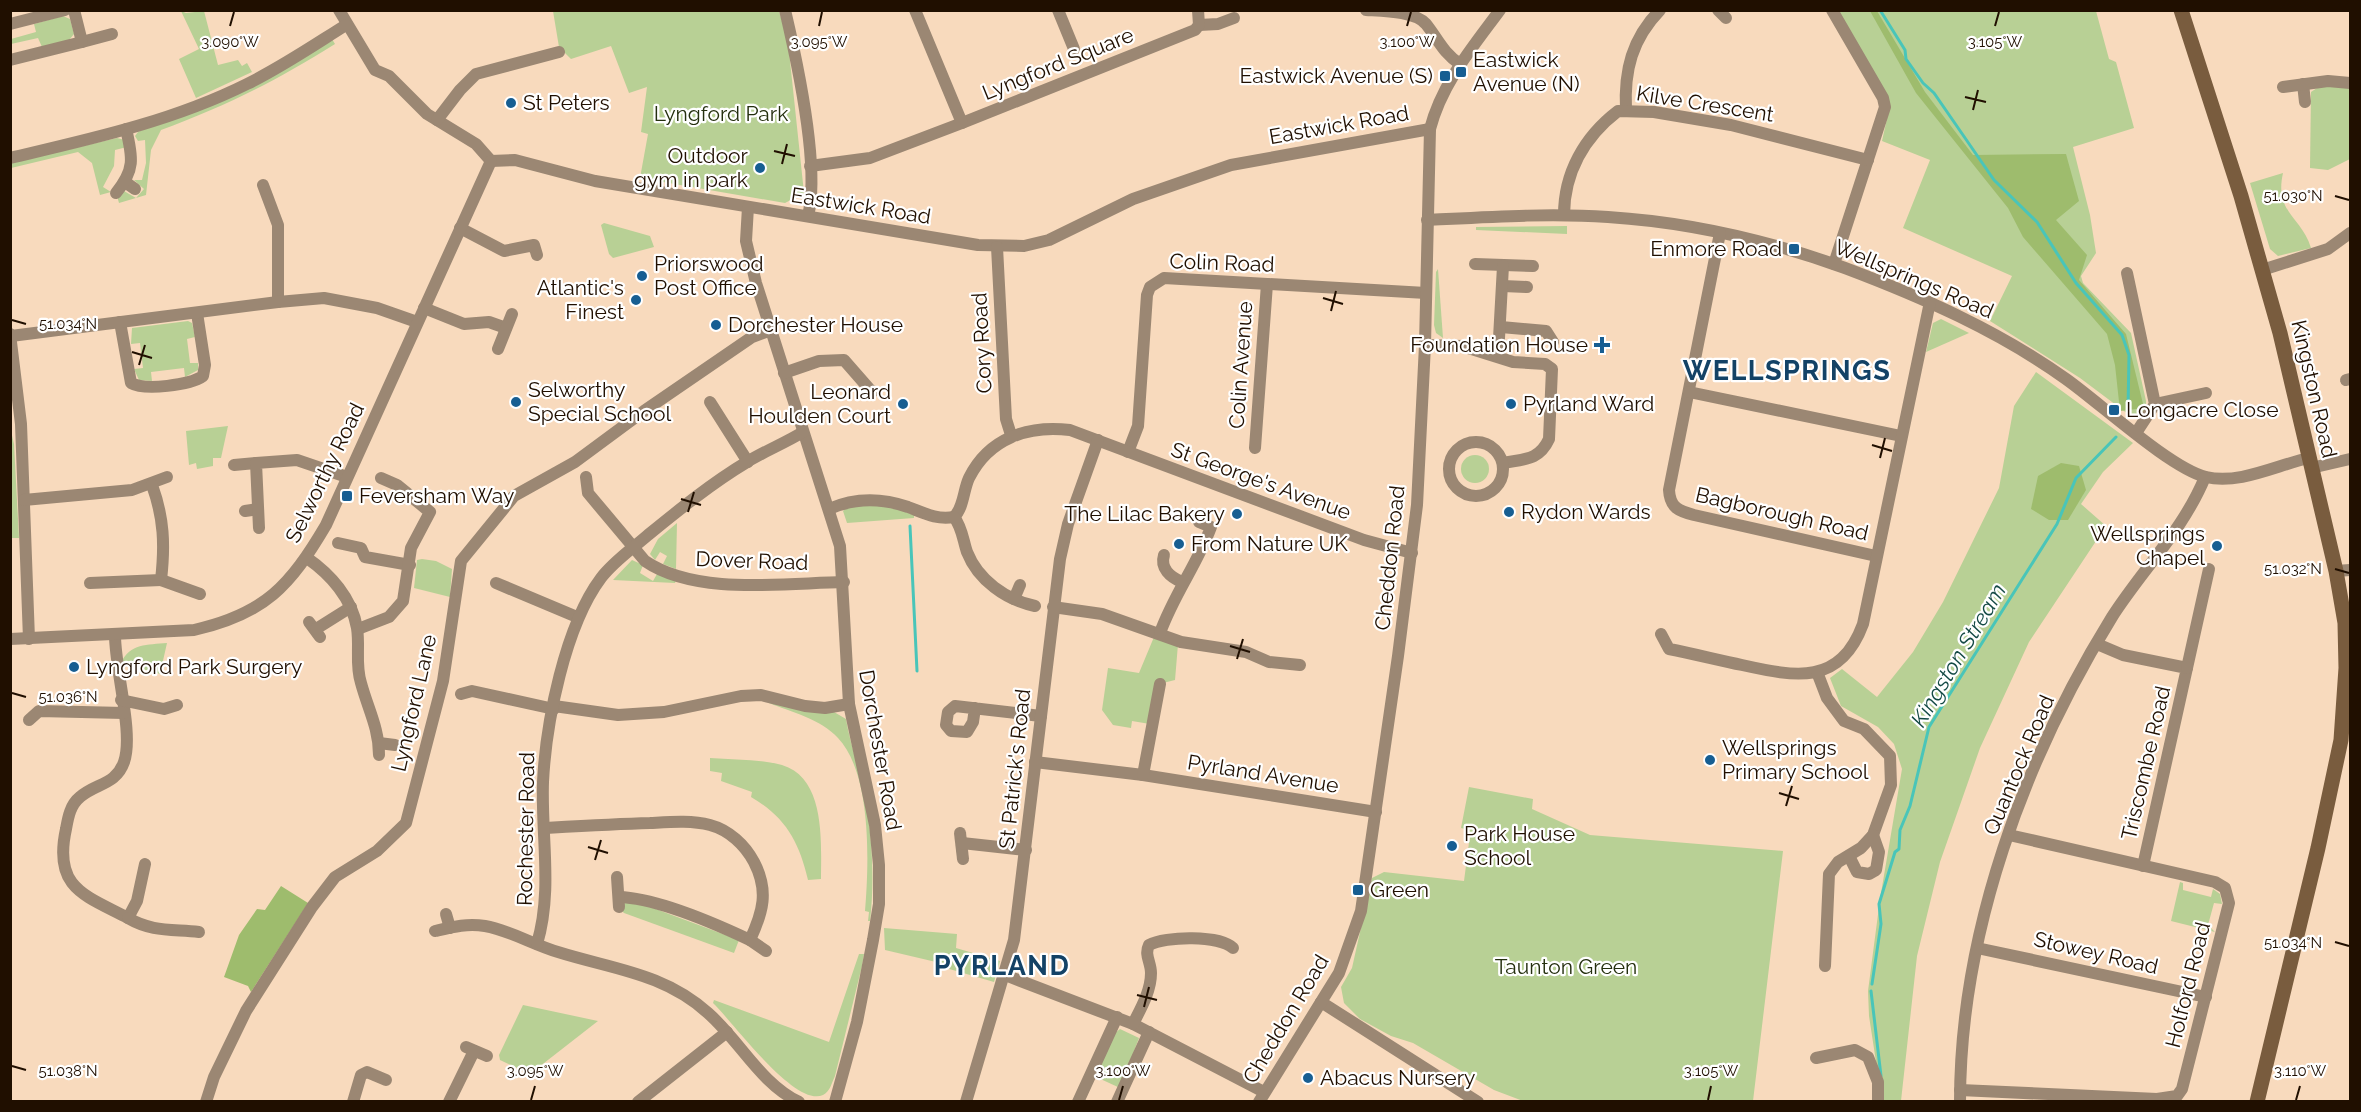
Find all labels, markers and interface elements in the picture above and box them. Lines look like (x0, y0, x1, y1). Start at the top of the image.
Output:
street label: Lyngford Square (979, 22, 1137, 105)
text: 3.090°W (201, 33, 259, 51)
text: 3.095°W (791, 33, 848, 51)
text: 3.100°W (1379, 33, 1435, 51)
text: 3.105°W (1968, 33, 2022, 51)
place label: Eastwick Avenue (N) (1473, 47, 1580, 96)
place label: Eastwick Avenue (S) (1240, 63, 1433, 88)
marker: Eastwick Avenue (N) (1454, 65, 1468, 79)
marker: Eastwick Avenue (S) (1438, 69, 1452, 83)
street label: Kilve Crescent (1635, 80, 1776, 127)
place label: St Peters (523, 90, 610, 115)
marker: St Peters (504, 96, 518, 110)
street label: Eastwick Road (1267, 100, 1411, 149)
park label: Lyngford Park (654, 101, 788, 126)
place label: Outdoor gym in park (634, 143, 749, 192)
marker: Outdoor gym in park (753, 161, 767, 175)
street label: Eastwick Road (789, 182, 933, 229)
text: 51.030°N (2263, 187, 2323, 205)
street label: Wellsprings Road (1831, 234, 1998, 323)
place label: Enmore Road (1650, 236, 1782, 261)
marker: Enmore Road (1787, 242, 1801, 256)
street label: Colin Road (1169, 248, 1275, 277)
place label: Priorswood Post Office (654, 251, 764, 300)
marker: Priorswood Post Office (635, 269, 649, 283)
place label: Atlantic's Finest (537, 275, 624, 324)
street label: Cory Road (966, 292, 997, 394)
marker: Atlantic's Finest (629, 293, 643, 307)
street label: Colin Avenue (1224, 300, 1257, 430)
place label: Dorchester House (728, 312, 903, 337)
text: 51.034°N (39, 315, 97, 333)
street label: Kingston Road (2286, 317, 2342, 460)
marker: Dorchester House (709, 318, 723, 332)
place label: Foundation House (1410, 332, 1588, 357)
marker: Foundation House (1593, 336, 1611, 354)
district label: WELLSPRINGS (1683, 355, 1891, 386)
place label: Selworthy Special School (528, 377, 672, 426)
place label: Leonard Houlden Court (748, 379, 891, 428)
place label: Pyrland Ward (1523, 391, 1654, 416)
marker: Selworthy Special School (509, 395, 523, 409)
marker: Leonard Houlden Court (896, 397, 910, 411)
marker: Pyrland Ward (1504, 397, 1518, 411)
place label: Longacre Close (2126, 397, 2279, 422)
street label: Selworthy Road (280, 399, 369, 547)
marker: Longacre Close (2107, 403, 2121, 417)
street label: St George's Avenue (1168, 436, 1354, 525)
street label: Bagborough Road (1693, 481, 1871, 546)
place label: Feversham Way (359, 483, 514, 508)
street label: Cheddon Road (1369, 484, 1410, 632)
marker: Feversham Way (340, 489, 354, 503)
place label: Rydon Wards (1521, 499, 1651, 524)
place label: The Lilac Bakery (1064, 501, 1225, 526)
marker: Rydon Wards (1502, 505, 1516, 519)
marker: The Lilac Bakery (1230, 507, 1244, 521)
place label: Wellsprings Chapel (2090, 521, 2205, 570)
place label: From Nature UK (1191, 531, 1348, 556)
marker: From Nature UK (1172, 537, 1186, 551)
marker: Wellsprings Chapel (2210, 539, 2224, 553)
street label: Dover Road (695, 546, 809, 575)
text: 51.032°N (2264, 560, 2322, 578)
water label: Kingston Stream (1905, 579, 2011, 731)
street label: Lyngford Lane (386, 632, 441, 774)
place label: Lyngford Park Surgery (86, 654, 302, 679)
marker: Lyngford Park Surgery (67, 660, 81, 674)
street label: Dorchester Road (854, 668, 907, 832)
street label: Triscombe Road (2116, 683, 2175, 842)
text: 51.036°N (38, 688, 98, 706)
street label: St Patrick's Road (994, 688, 1035, 850)
street label: Quantock Road (1978, 691, 2059, 839)
place label: Wellsprings Primary School (1722, 735, 1869, 784)
street label: Pyrland Avenue (1186, 749, 1340, 798)
street label: Rochester Road (512, 752, 539, 906)
marker: Wellsprings Primary School (1703, 753, 1717, 767)
place label: Park House School (1464, 821, 1575, 870)
marker: Park House School (1445, 839, 1459, 853)
place label: Green (1370, 877, 1429, 902)
marker: Green (1351, 883, 1365, 897)
street label: Holford Road (2160, 920, 2215, 1050)
street label: Stowey Road (2032, 926, 2161, 979)
text: 51.034°N (2264, 934, 2322, 952)
district label: PYRLAND (934, 950, 1070, 981)
street label: Cheddon Road (1237, 950, 1334, 1088)
park label: Taunton Green (1495, 954, 1637, 979)
text: 51.038°N (38, 1062, 98, 1080)
text: 3.095°W (507, 1062, 564, 1080)
text: 3.100°W (1095, 1062, 1151, 1080)
text: 3.105°W (1684, 1062, 1738, 1080)
text: 3.110°W (2274, 1062, 2326, 1080)
place label: Abacus Nursery (1320, 1065, 1475, 1090)
marker: Abacus Nursery (1301, 1071, 1315, 1085)

